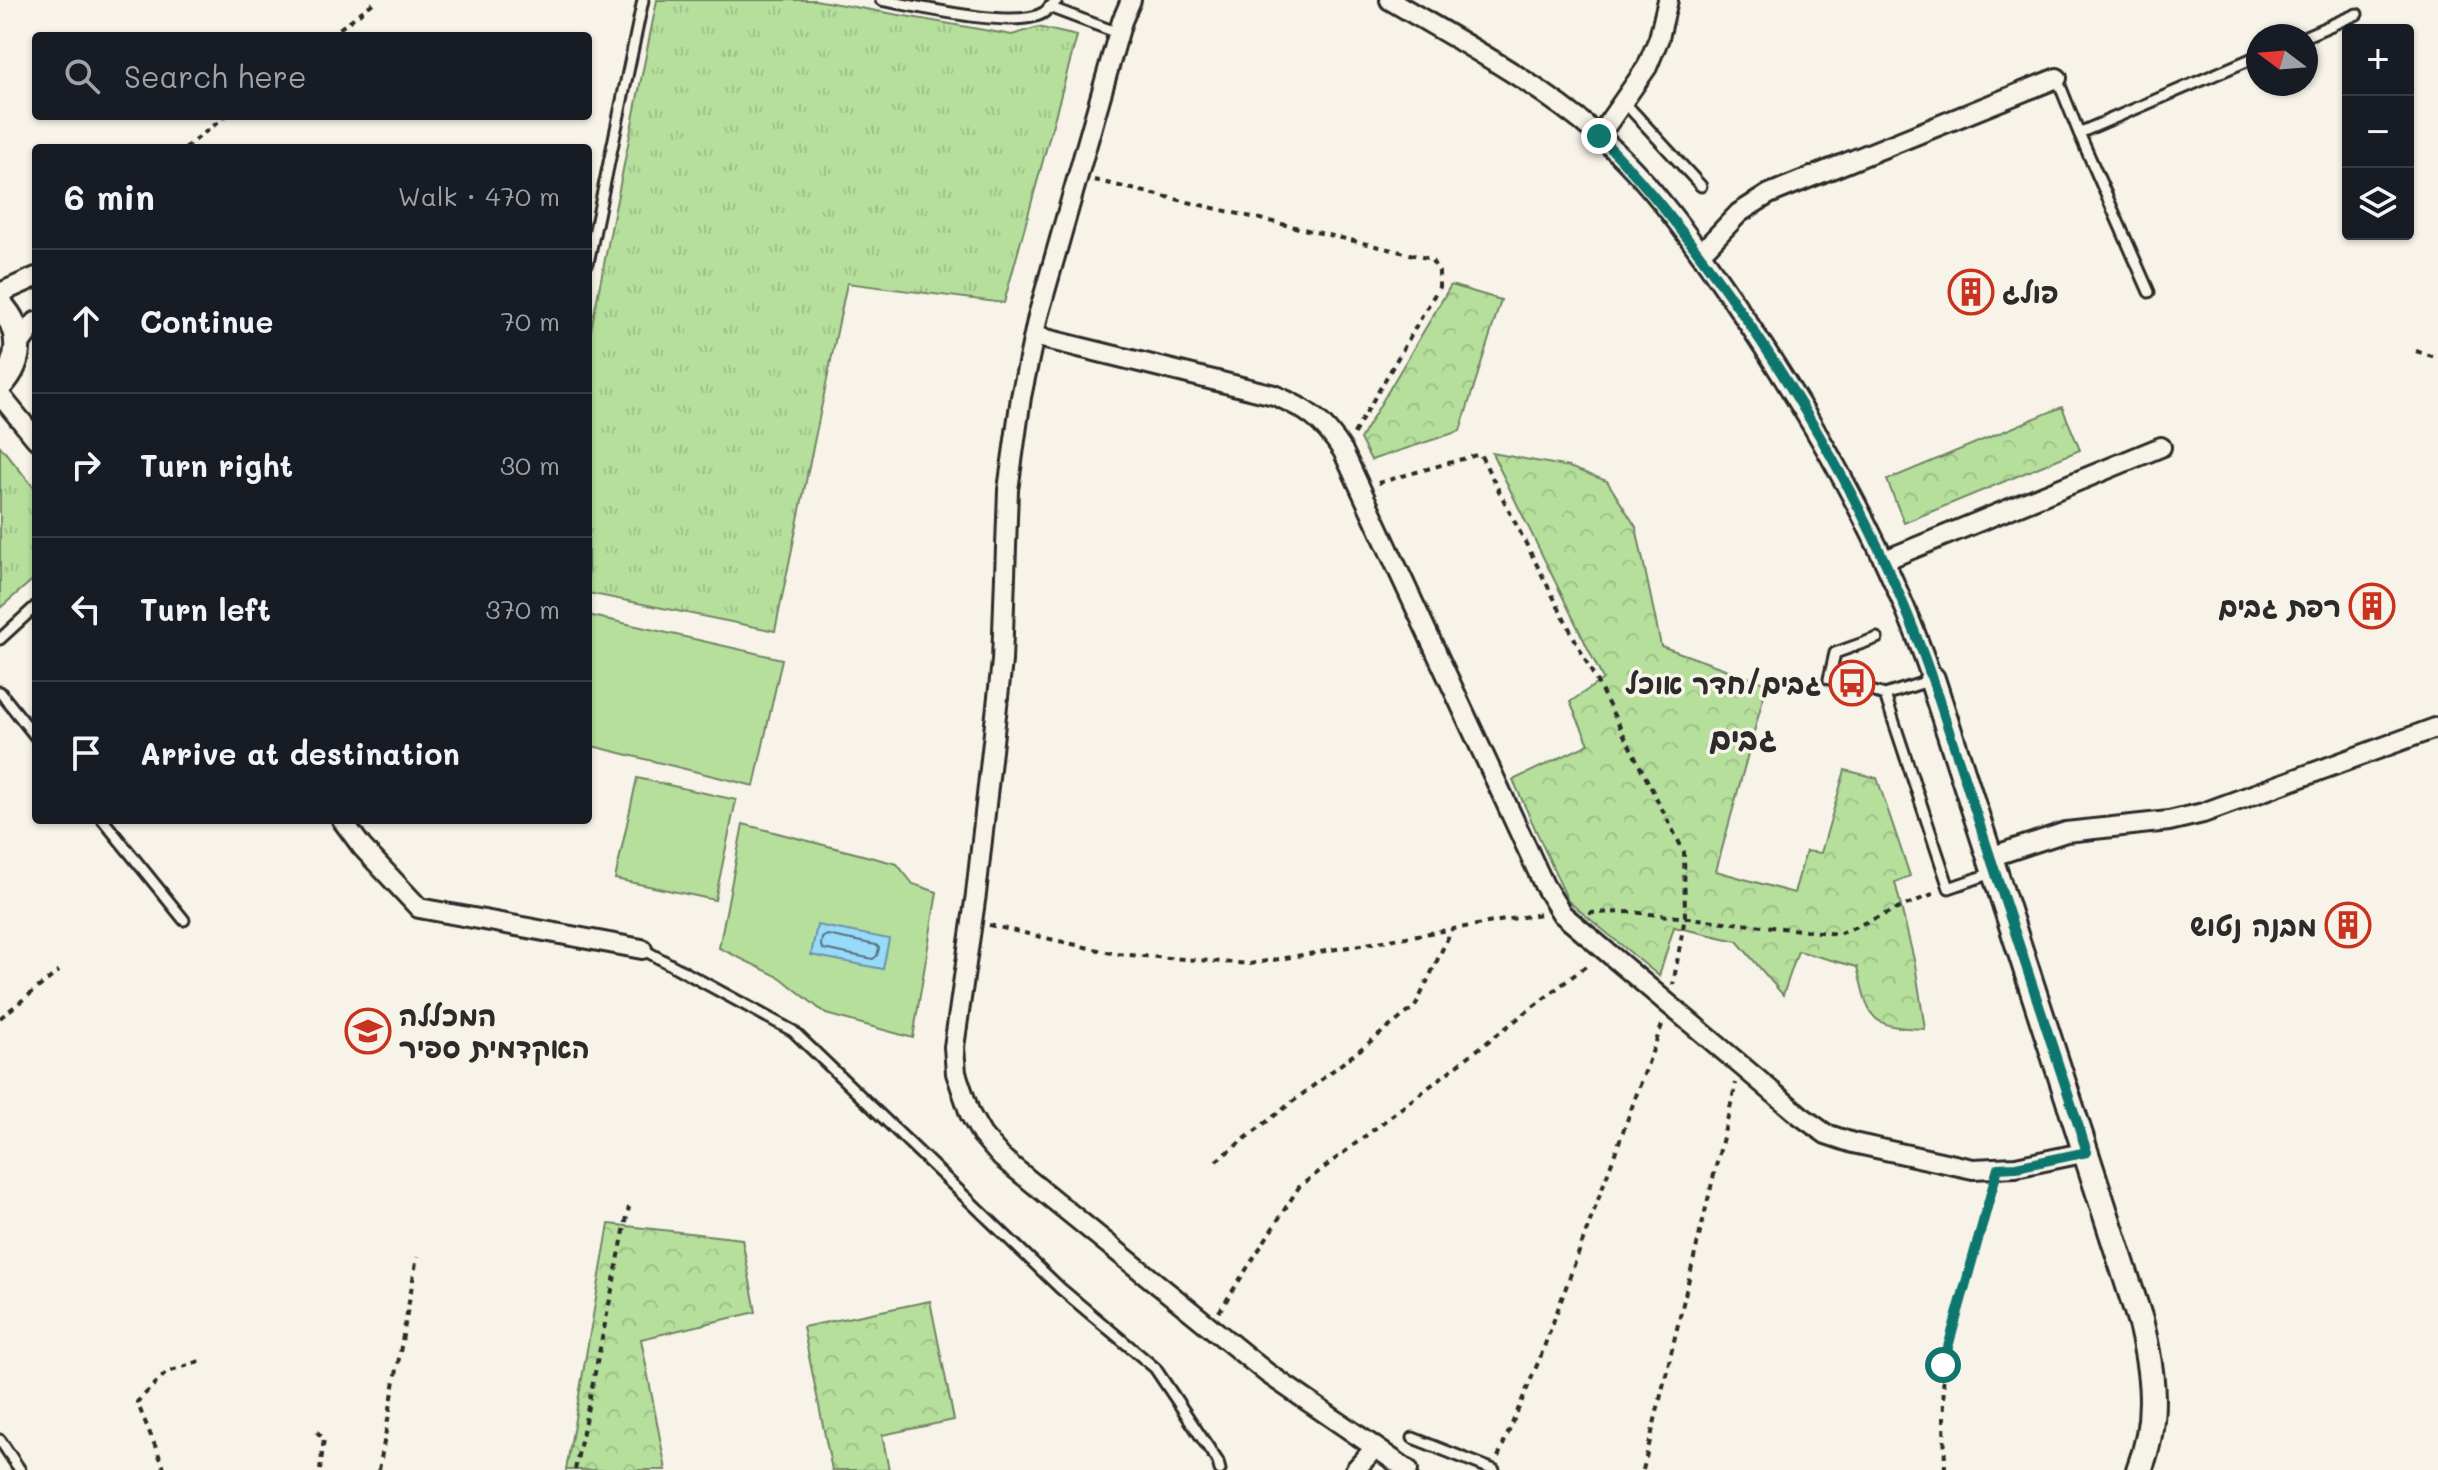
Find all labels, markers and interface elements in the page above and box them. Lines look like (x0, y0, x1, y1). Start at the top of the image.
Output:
north arrow (2246, 24, 2318, 96)
map controls (2342, 24, 2414, 240)
button: + (2342, 24, 2414, 96)
search box (32, 32, 592, 120)
icon: search (60, 54, 104, 98)
text: Search here (124, 56, 307, 96)
button: − (2342, 96, 2414, 168)
route end (1581, 118, 1617, 154)
button: layers (2342, 168, 2414, 240)
text: 6 min (64, 174, 155, 219)
text: Walk · 470 m (398, 179, 560, 213)
building icon: פולג (1947, 268, 1995, 316)
place label: פולג (2002, 274, 2059, 310)
icon: ahead (64, 299, 108, 343)
text: Continue (140, 301, 273, 341)
text: 70 m (500, 304, 560, 338)
icon: right (64, 443, 108, 487)
text: Turn right (140, 445, 293, 485)
text: 30 m (500, 448, 560, 482)
building icon: רפת גבים (2348, 582, 2396, 630)
icon: left (64, 587, 108, 631)
place label: רפת גבים (2218, 588, 2341, 624)
text: Turn left (140, 589, 271, 629)
text: 370 m (485, 592, 560, 626)
bus stop icon: גבים/חדר אוכל (1828, 659, 1876, 707)
place label: גבים/חדר אוכל (1625, 665, 1821, 701)
district label: גבים (1709, 716, 1777, 758)
icon: arrive (64, 731, 108, 775)
text: Arrive at destination (140, 733, 460, 773)
building icon: מבנה נטוש (2324, 901, 2372, 949)
place label: מבנה נטוש (2190, 907, 2317, 944)
place label: המכללה האקדמית ספיר (399, 997, 590, 1066)
school or university icon: המכללה האקדמית ספיר (344, 1007, 392, 1055)
route start (1925, 1347, 1961, 1383)

